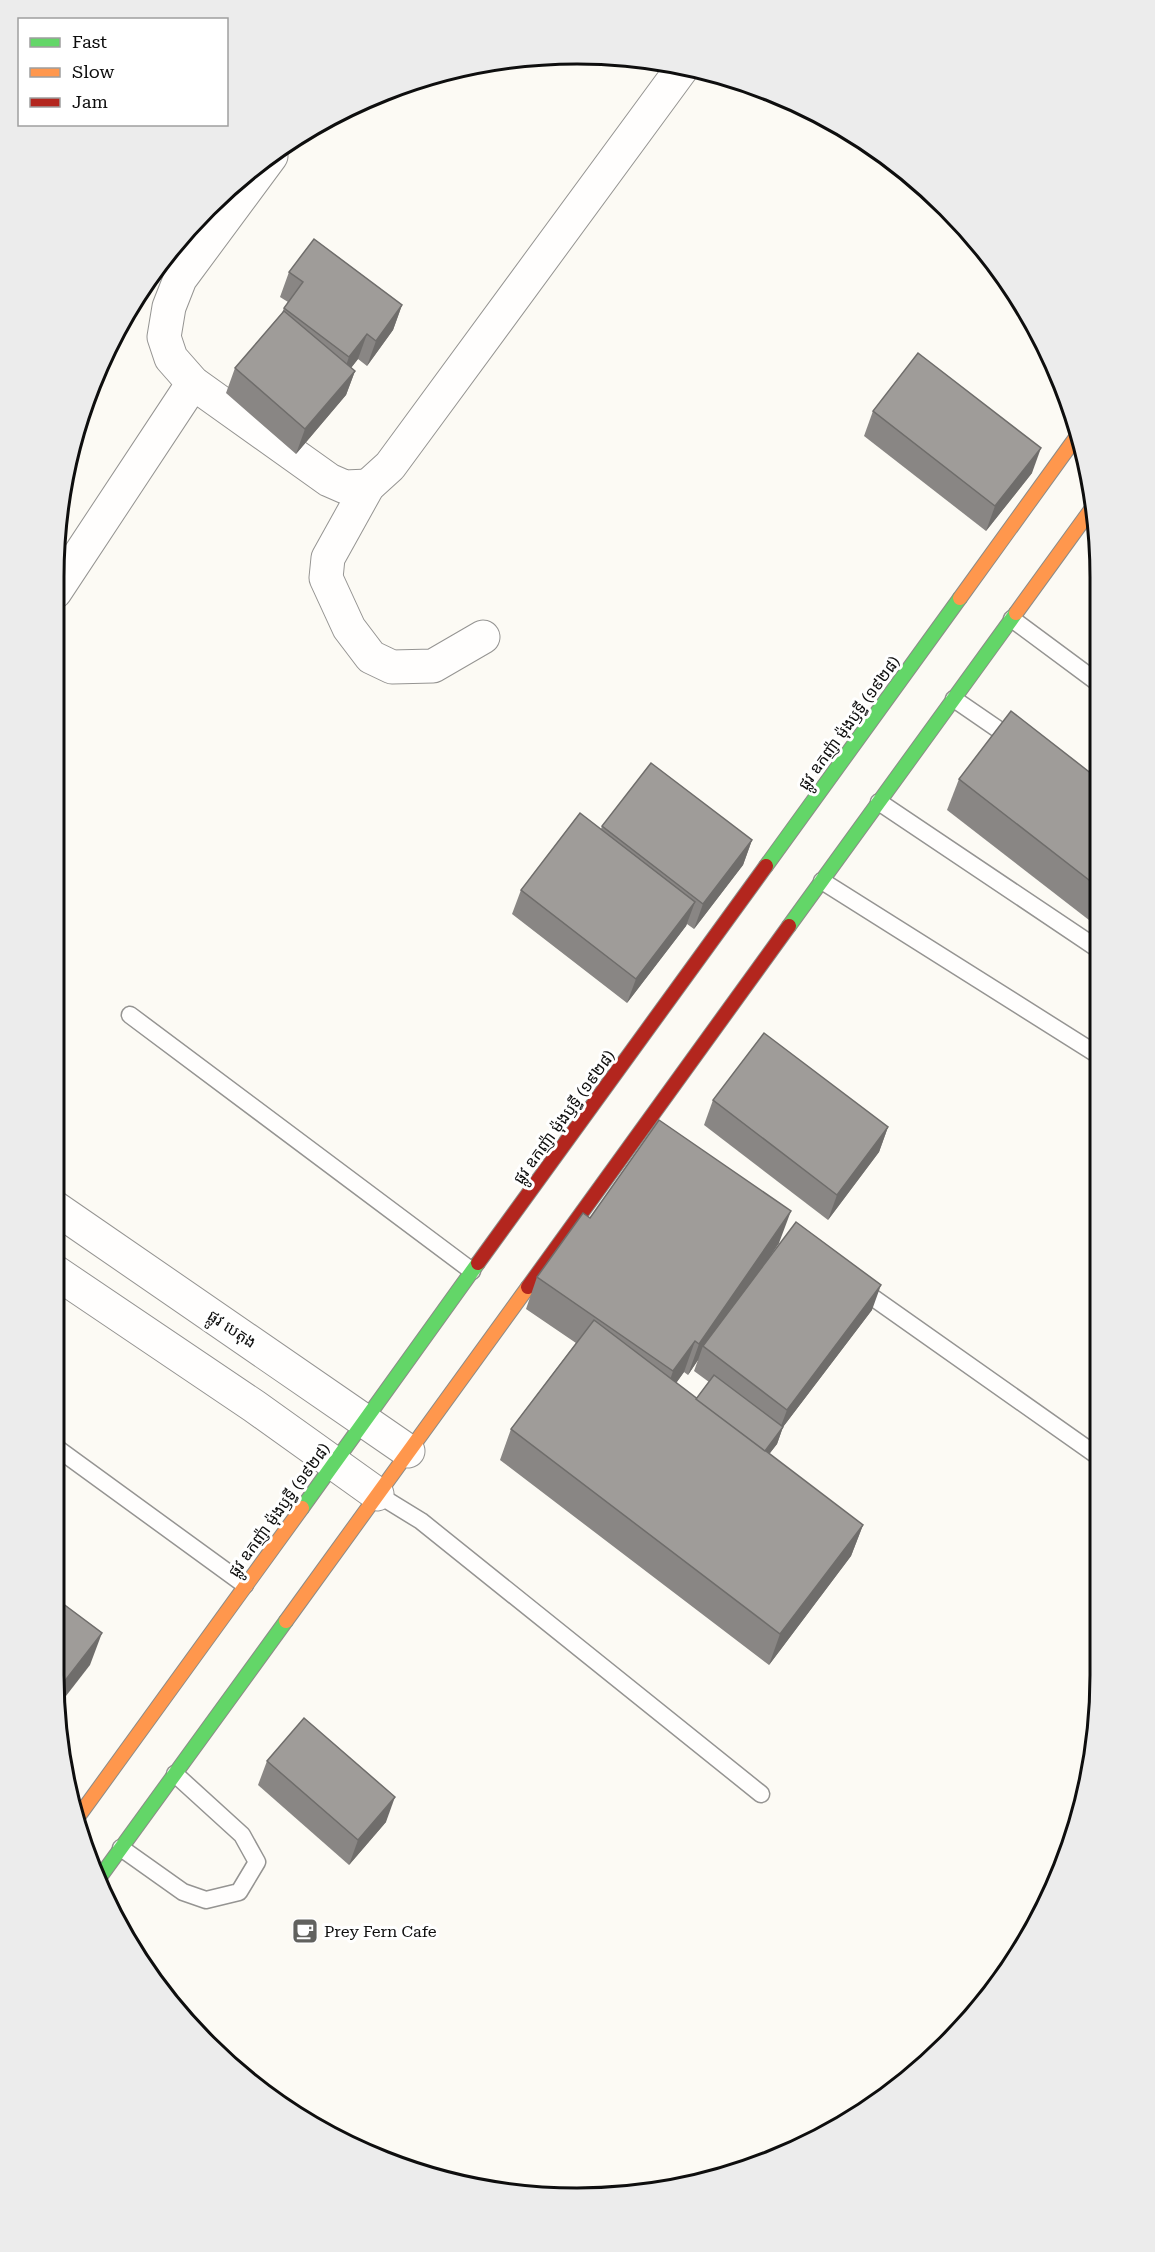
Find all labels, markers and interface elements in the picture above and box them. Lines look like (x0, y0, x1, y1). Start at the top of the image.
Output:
legend (18, 18, 228, 126)
text: Fast (72, 31, 107, 52)
text: Slow (72, 61, 114, 82)
text: Jam (72, 91, 108, 112)
street label: ផ្លូវ ឧកញ៉ា ម៉ុងឫទ្ធី (១៩២៨) (794, 652, 908, 796)
street label: ផ្លូវ ឧកញ៉ា ម៉ុងឫទ្ធី (១៩២៨) (509, 1046, 623, 1190)
street label: ផ្លូវ បេតុង (201, 1306, 260, 1356)
street label: ផ្លូវ ឧកញ៉ា ម៉ុងឫទ្ធី (១៩២៨) (224, 1439, 338, 1583)
cafe icon: Prey Fern Cafe (290, 1916, 320, 1946)
place label: Prey Fern Cafe (324, 1922, 437, 1941)

